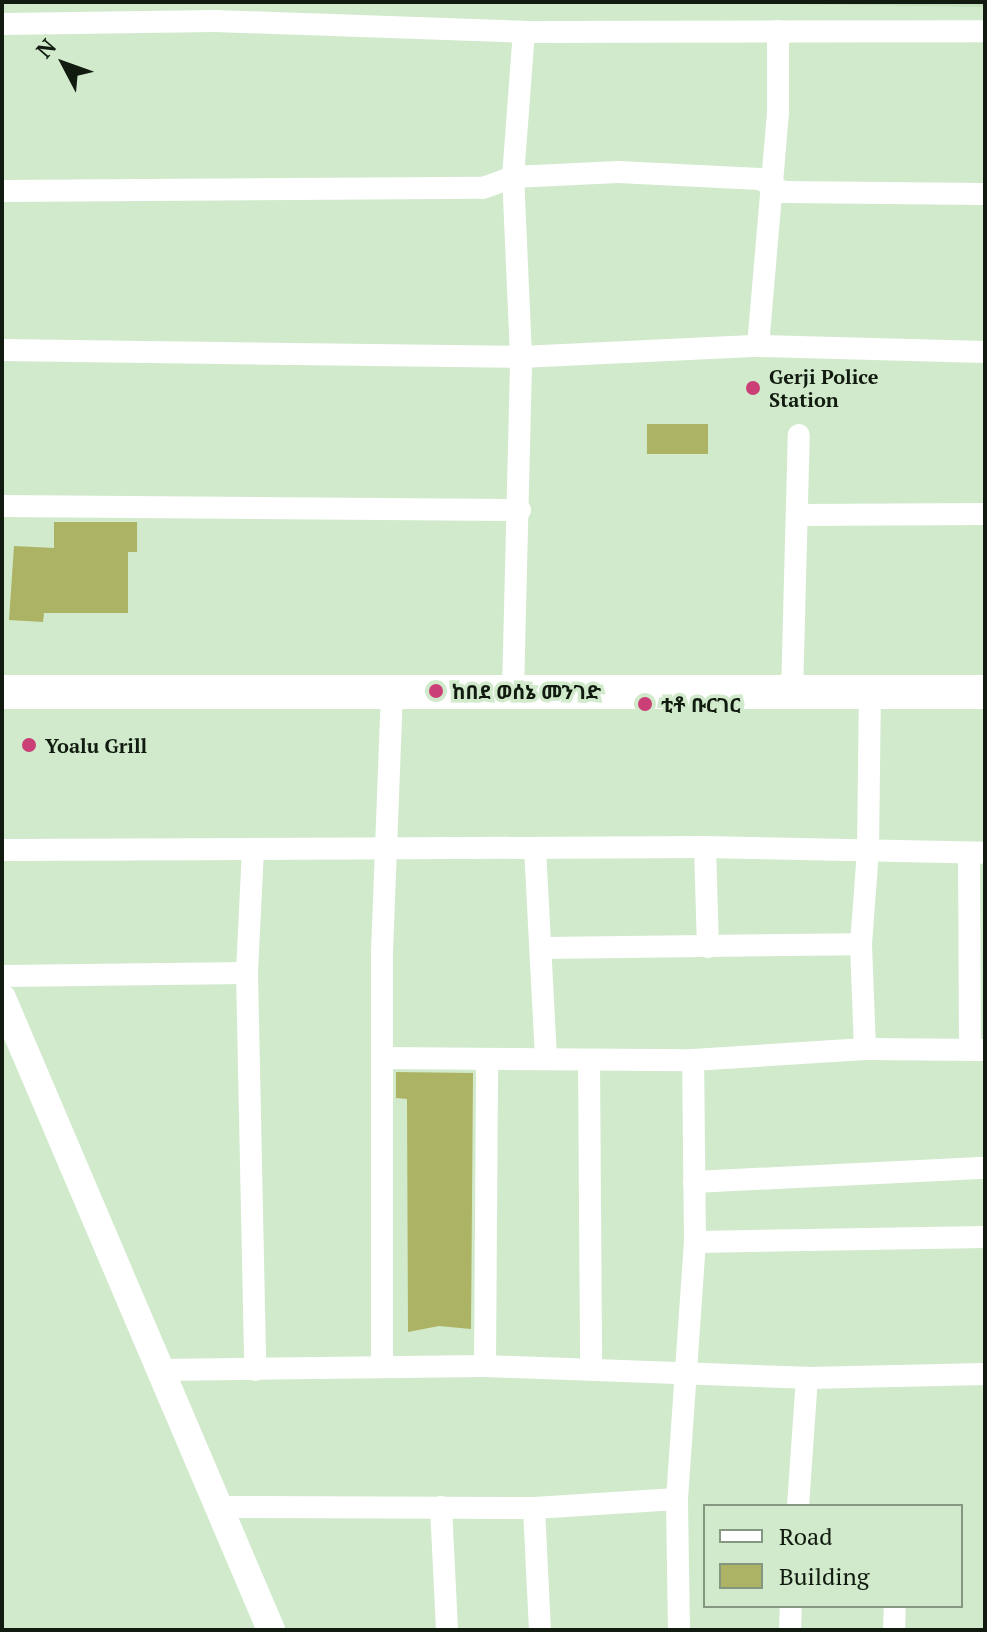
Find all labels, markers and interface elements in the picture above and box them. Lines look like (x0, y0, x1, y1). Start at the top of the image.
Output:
north arrow (24, 24, 104, 104)
text: N (29, 32, 62, 64)
place label: Gerji Police Station (769, 364, 878, 411)
marker: Gerji Police Station (744, 379, 762, 397)
place label: ከበደ ወሰኔ መንገድ (452, 679, 601, 703)
marker: ከበደ ወሰኔ መንገድ (427, 682, 445, 700)
place label: ቲቶ ቡርገር (661, 692, 741, 716)
marker: ቲቶ ቡርገር (636, 695, 654, 713)
place label: Yoalu Grill (45, 733, 147, 757)
marker: Yoalu Grill (20, 736, 38, 754)
legend (703, 1504, 963, 1608)
text: Road (779, 1520, 833, 1552)
text: Building (779, 1560, 869, 1592)

